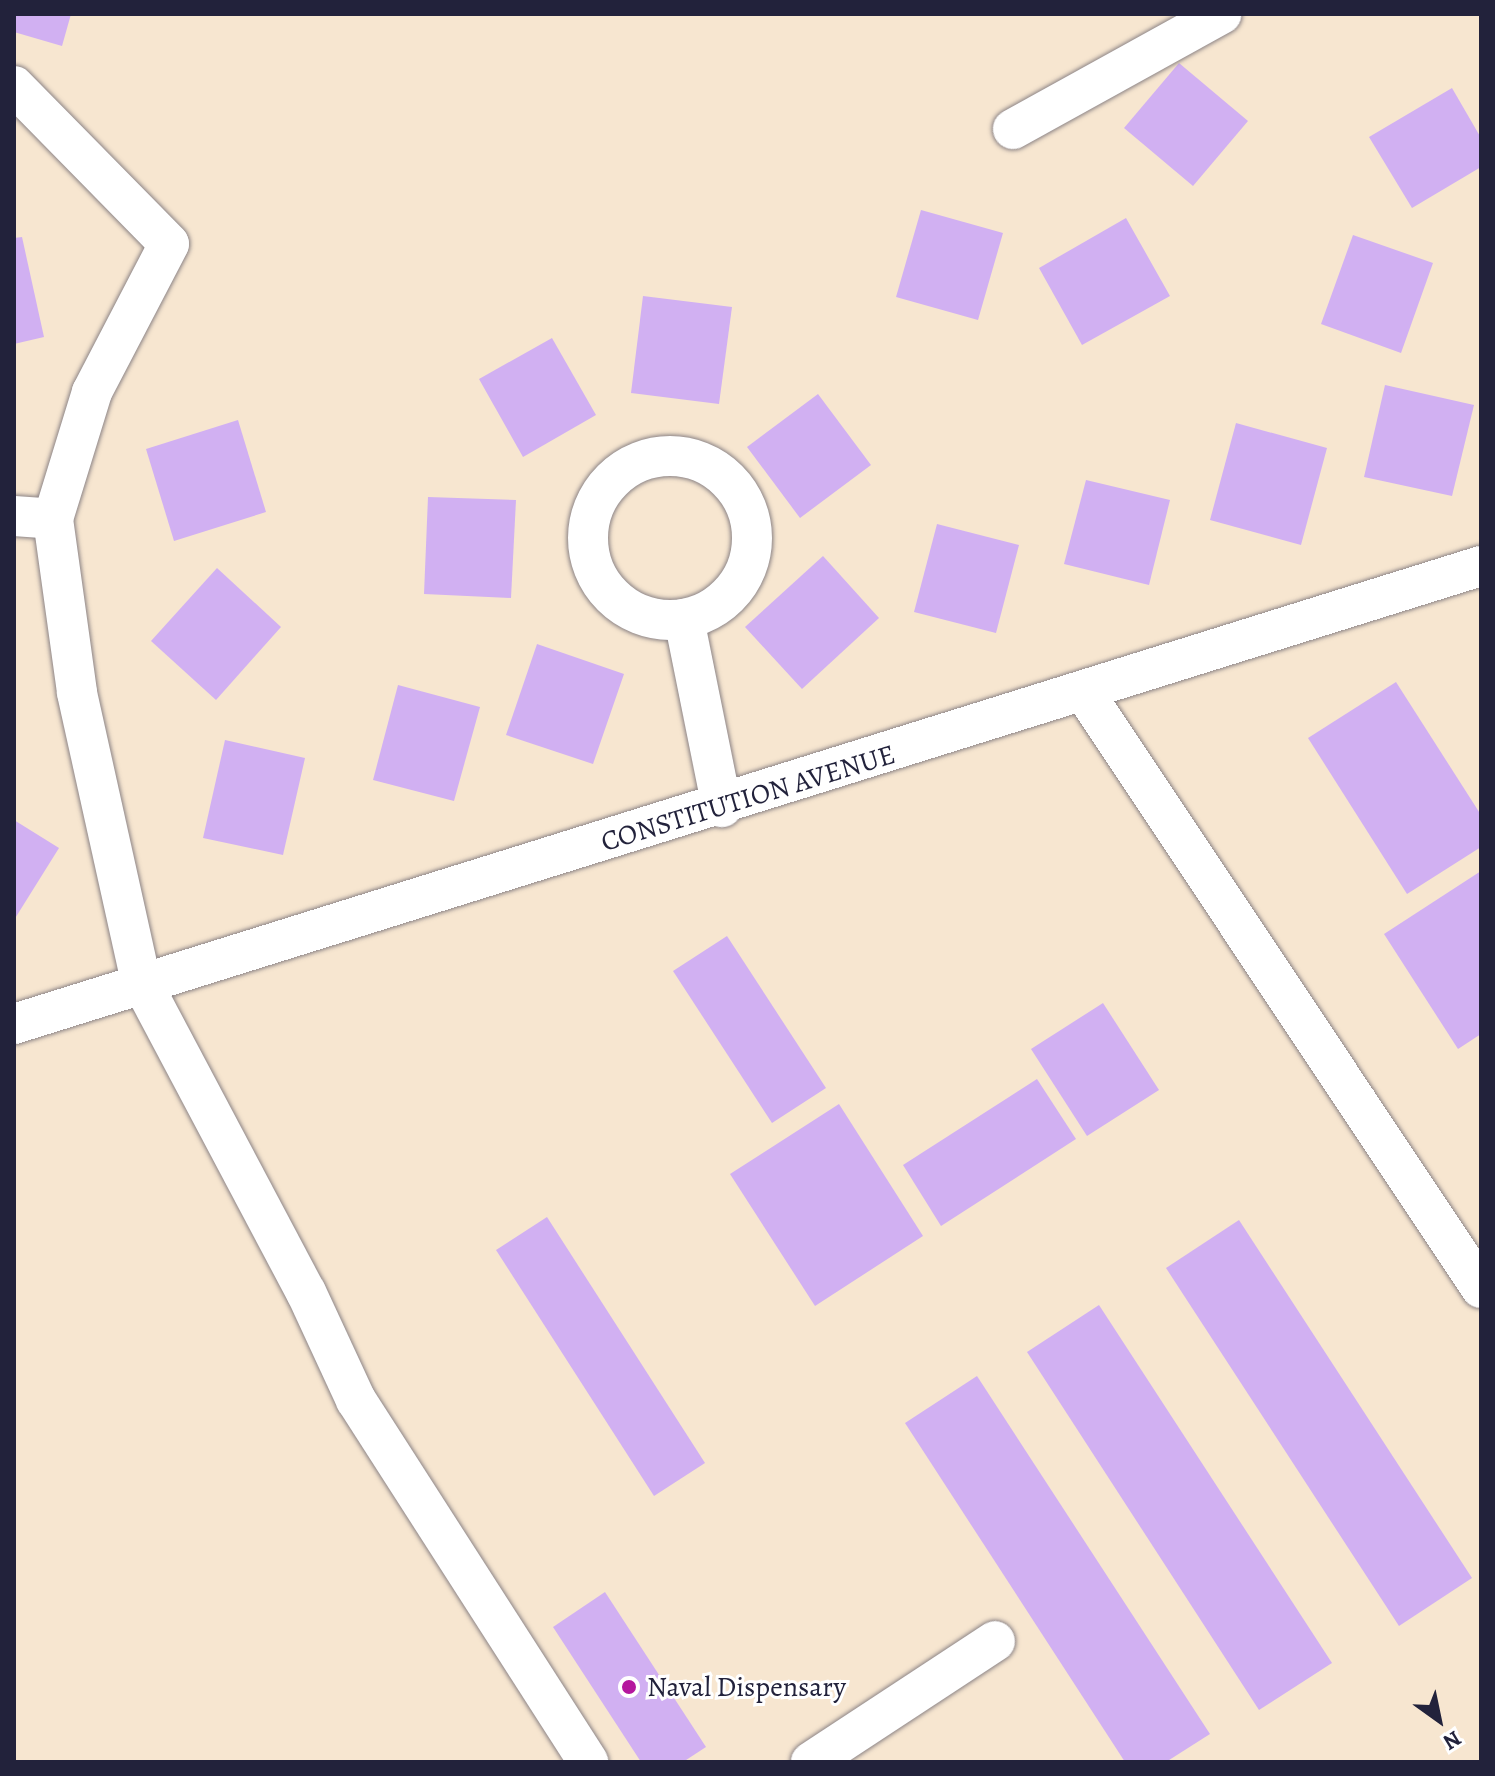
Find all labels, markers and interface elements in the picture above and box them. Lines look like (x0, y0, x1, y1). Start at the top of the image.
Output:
street label: CONSTITUTION AVENUE (597, 737, 899, 859)
place label: Naval Dispensary (647, 1670, 846, 1704)
marker: Naval Dispensary (618, 1676, 640, 1698)
north arrow (1399, 1680, 1479, 1760)
text: N (1437, 1723, 1467, 1757)

